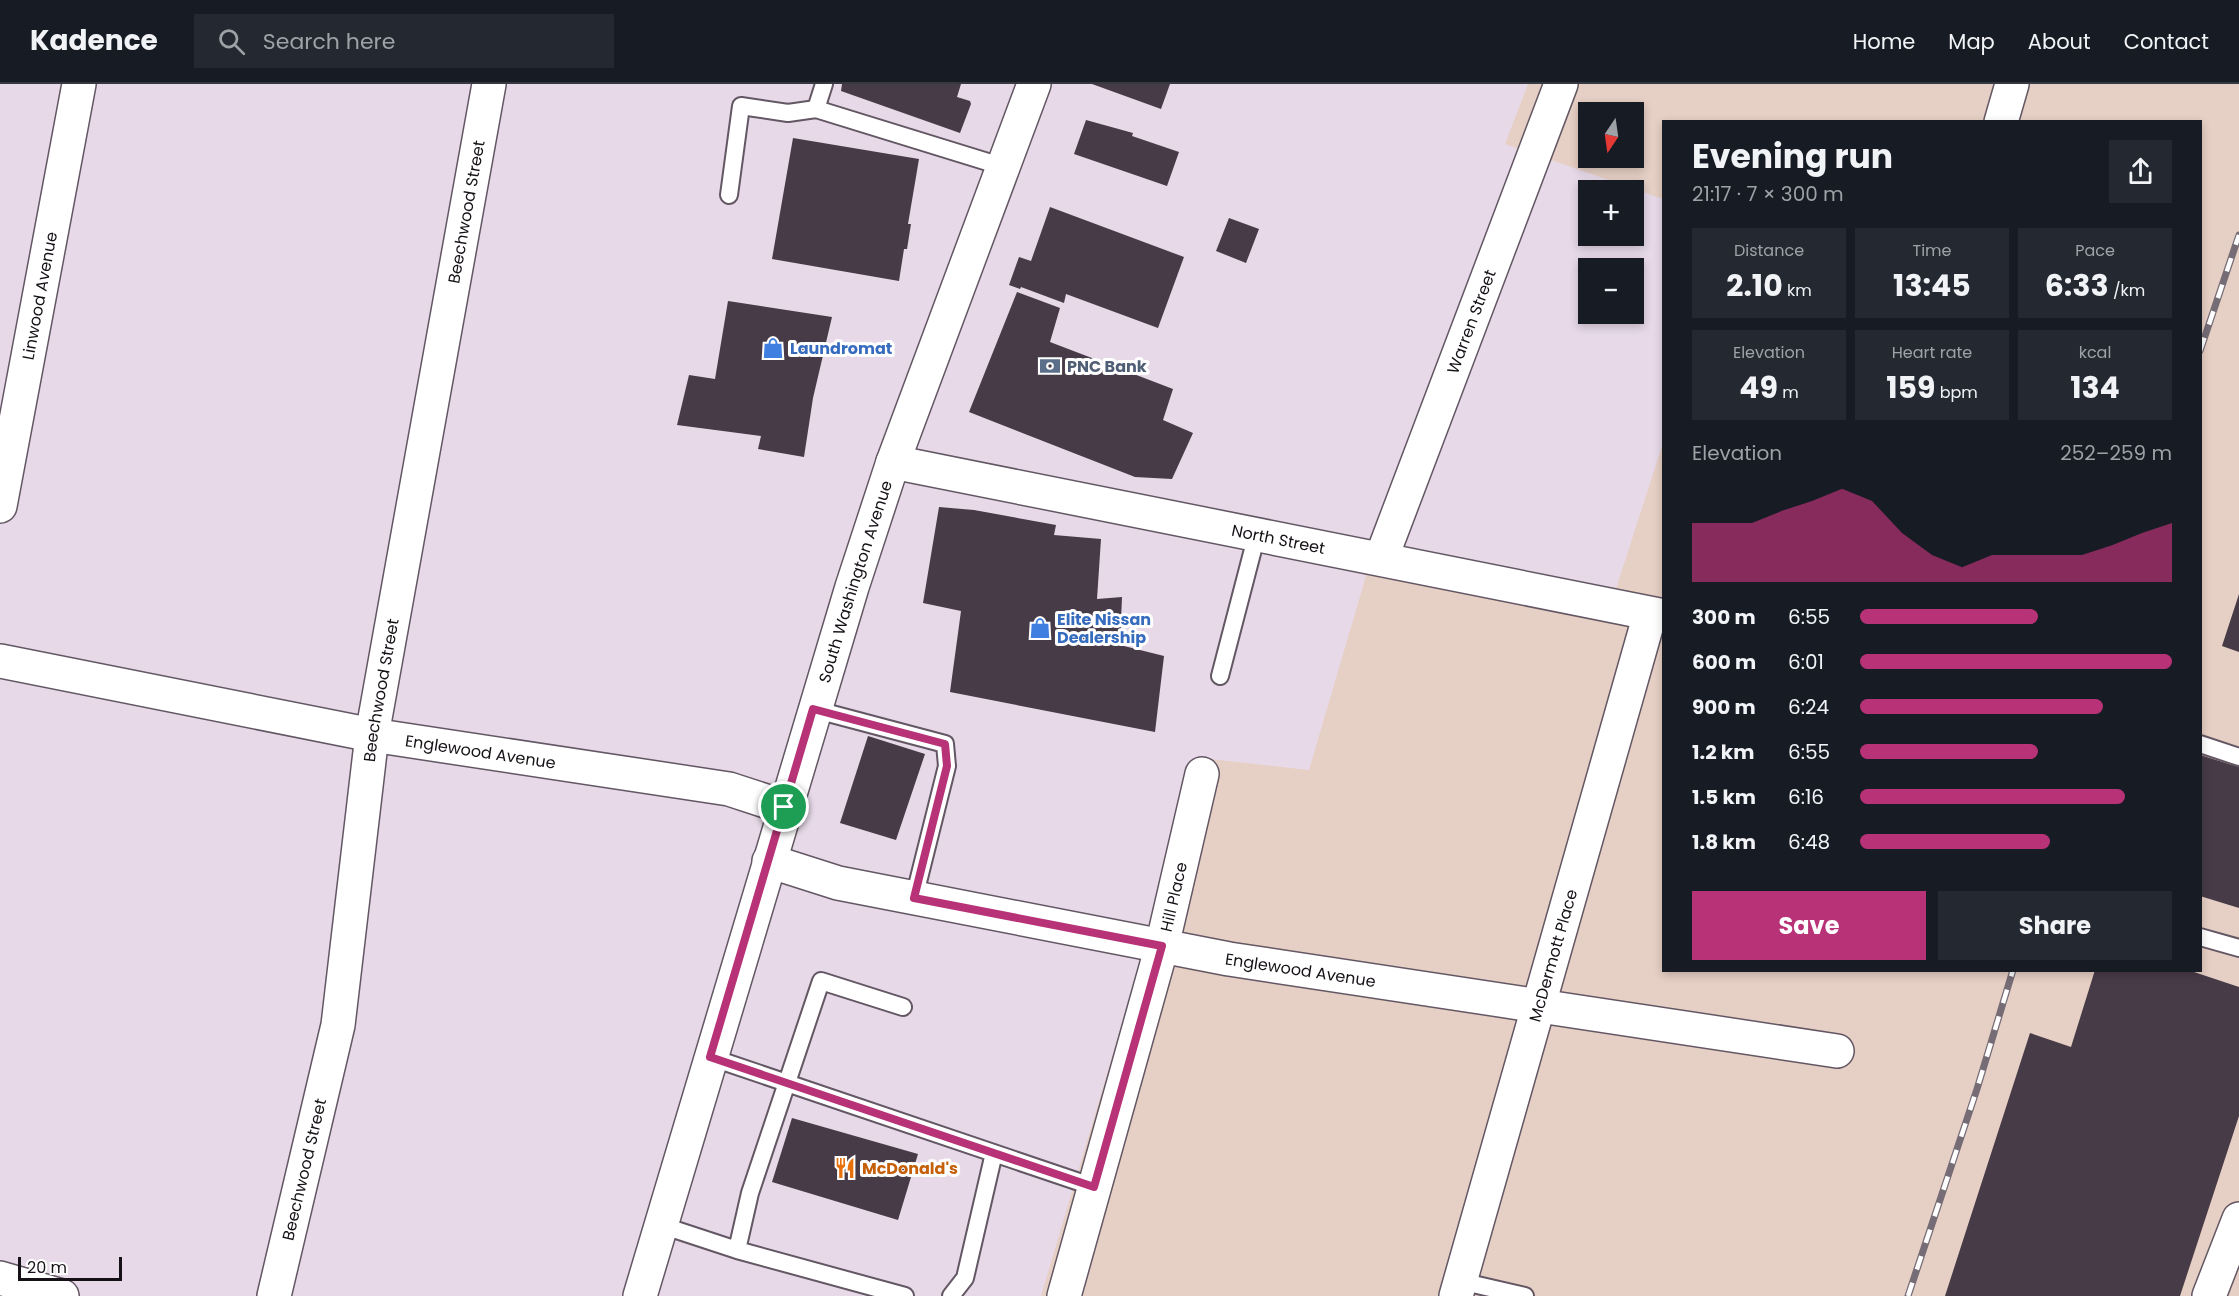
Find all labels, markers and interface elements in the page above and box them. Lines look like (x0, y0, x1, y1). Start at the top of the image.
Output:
search box (194, 14, 614, 68)
text: Kadence (30, 21, 158, 60)
icon: search (215, 25, 248, 58)
text: Search here (263, 26, 395, 57)
text: Home (1853, 27, 1915, 56)
text: Map (1948, 27, 1995, 56)
text: About (2028, 27, 2091, 56)
text: Contact (2124, 27, 2209, 56)
north arrow (1578, 102, 1644, 168)
map controls (1578, 102, 1644, 324)
text: Evening run (1692, 133, 1893, 180)
street label: Beechwood Street (442, 138, 491, 285)
button: share (2109, 140, 2172, 203)
button: + (1578, 180, 1644, 246)
text: 21:17 · 7 × 300 m (1692, 180, 1844, 208)
street label: Linwood Avenue (17, 230, 63, 362)
text: Distance (1734, 239, 1804, 262)
text: Time (1913, 239, 1952, 262)
text: Pace (2075, 239, 2115, 262)
button: − (1578, 258, 1644, 324)
text: 2.10 (1726, 264, 1783, 307)
text: 13:45 (1893, 264, 1971, 307)
text: 6:33 (2045, 264, 2109, 307)
street label: Warren Street (1441, 266, 1502, 377)
text: km (1783, 279, 1812, 302)
text: /km (2109, 279, 2145, 302)
shop icon: Laundromat (761, 336, 785, 360)
place label: Laundromat (790, 337, 892, 360)
text: Elevation (1733, 341, 1805, 364)
text: Heart rate (1892, 341, 1972, 364)
text: kcal (2079, 341, 2111, 364)
bank icon: PNC Bank (1038, 354, 1062, 378)
place label: PNC Bank (1067, 355, 1147, 378)
text: 49 (1739, 366, 1778, 409)
text: 159 (1886, 366, 1935, 409)
text: 134 (2070, 366, 2120, 409)
text: m (1778, 381, 1799, 404)
text: bpm (1935, 381, 1978, 404)
text: Elevation (1692, 439, 1782, 467)
text: 252–259 m (2060, 439, 2172, 467)
street label: South Washington Avenue (813, 478, 898, 686)
street label: North Street (1230, 519, 1327, 560)
text: 300 m (1692, 603, 1756, 631)
text: 6:55 (1788, 603, 1830, 631)
place label: Elite Nissan Dealership (1057, 608, 1151, 649)
shop icon: Elite Nissan Dealership (1028, 616, 1052, 640)
street label: Beechwood Street (358, 617, 405, 763)
text: 600 m (1692, 648, 1756, 676)
text: 6:01 (1788, 648, 1824, 676)
text: 900 m (1692, 693, 1756, 721)
text: 6:24 (1788, 693, 1829, 721)
street label: Englewood Avenue (404, 729, 557, 775)
text: 1.2 km (1692, 738, 1754, 766)
text: 6:55 (1788, 738, 1830, 766)
pin (758, 781, 809, 832)
text: 1.5 km (1692, 783, 1756, 811)
text: 6:16 (1788, 783, 1824, 811)
icon: arrive (767, 790, 800, 823)
text: 1.8 km (1692, 828, 1756, 856)
text: 6:48 (1788, 828, 1830, 856)
street label: Hill Place (1155, 860, 1193, 934)
street label: McDermott Place (1524, 887, 1583, 1025)
button: Save (1692, 891, 1926, 960)
button: Share (1938, 891, 2172, 960)
street label: Englewood Avenue (1223, 948, 1377, 993)
street label: Beechwood Street (276, 1096, 332, 1243)
restaurant icon: McDonald's (833, 1156, 857, 1180)
place label: McDonald's (862, 1157, 958, 1180)
scale bar (18, 1254, 122, 1282)
text: 20 m (27, 1256, 67, 1279)

